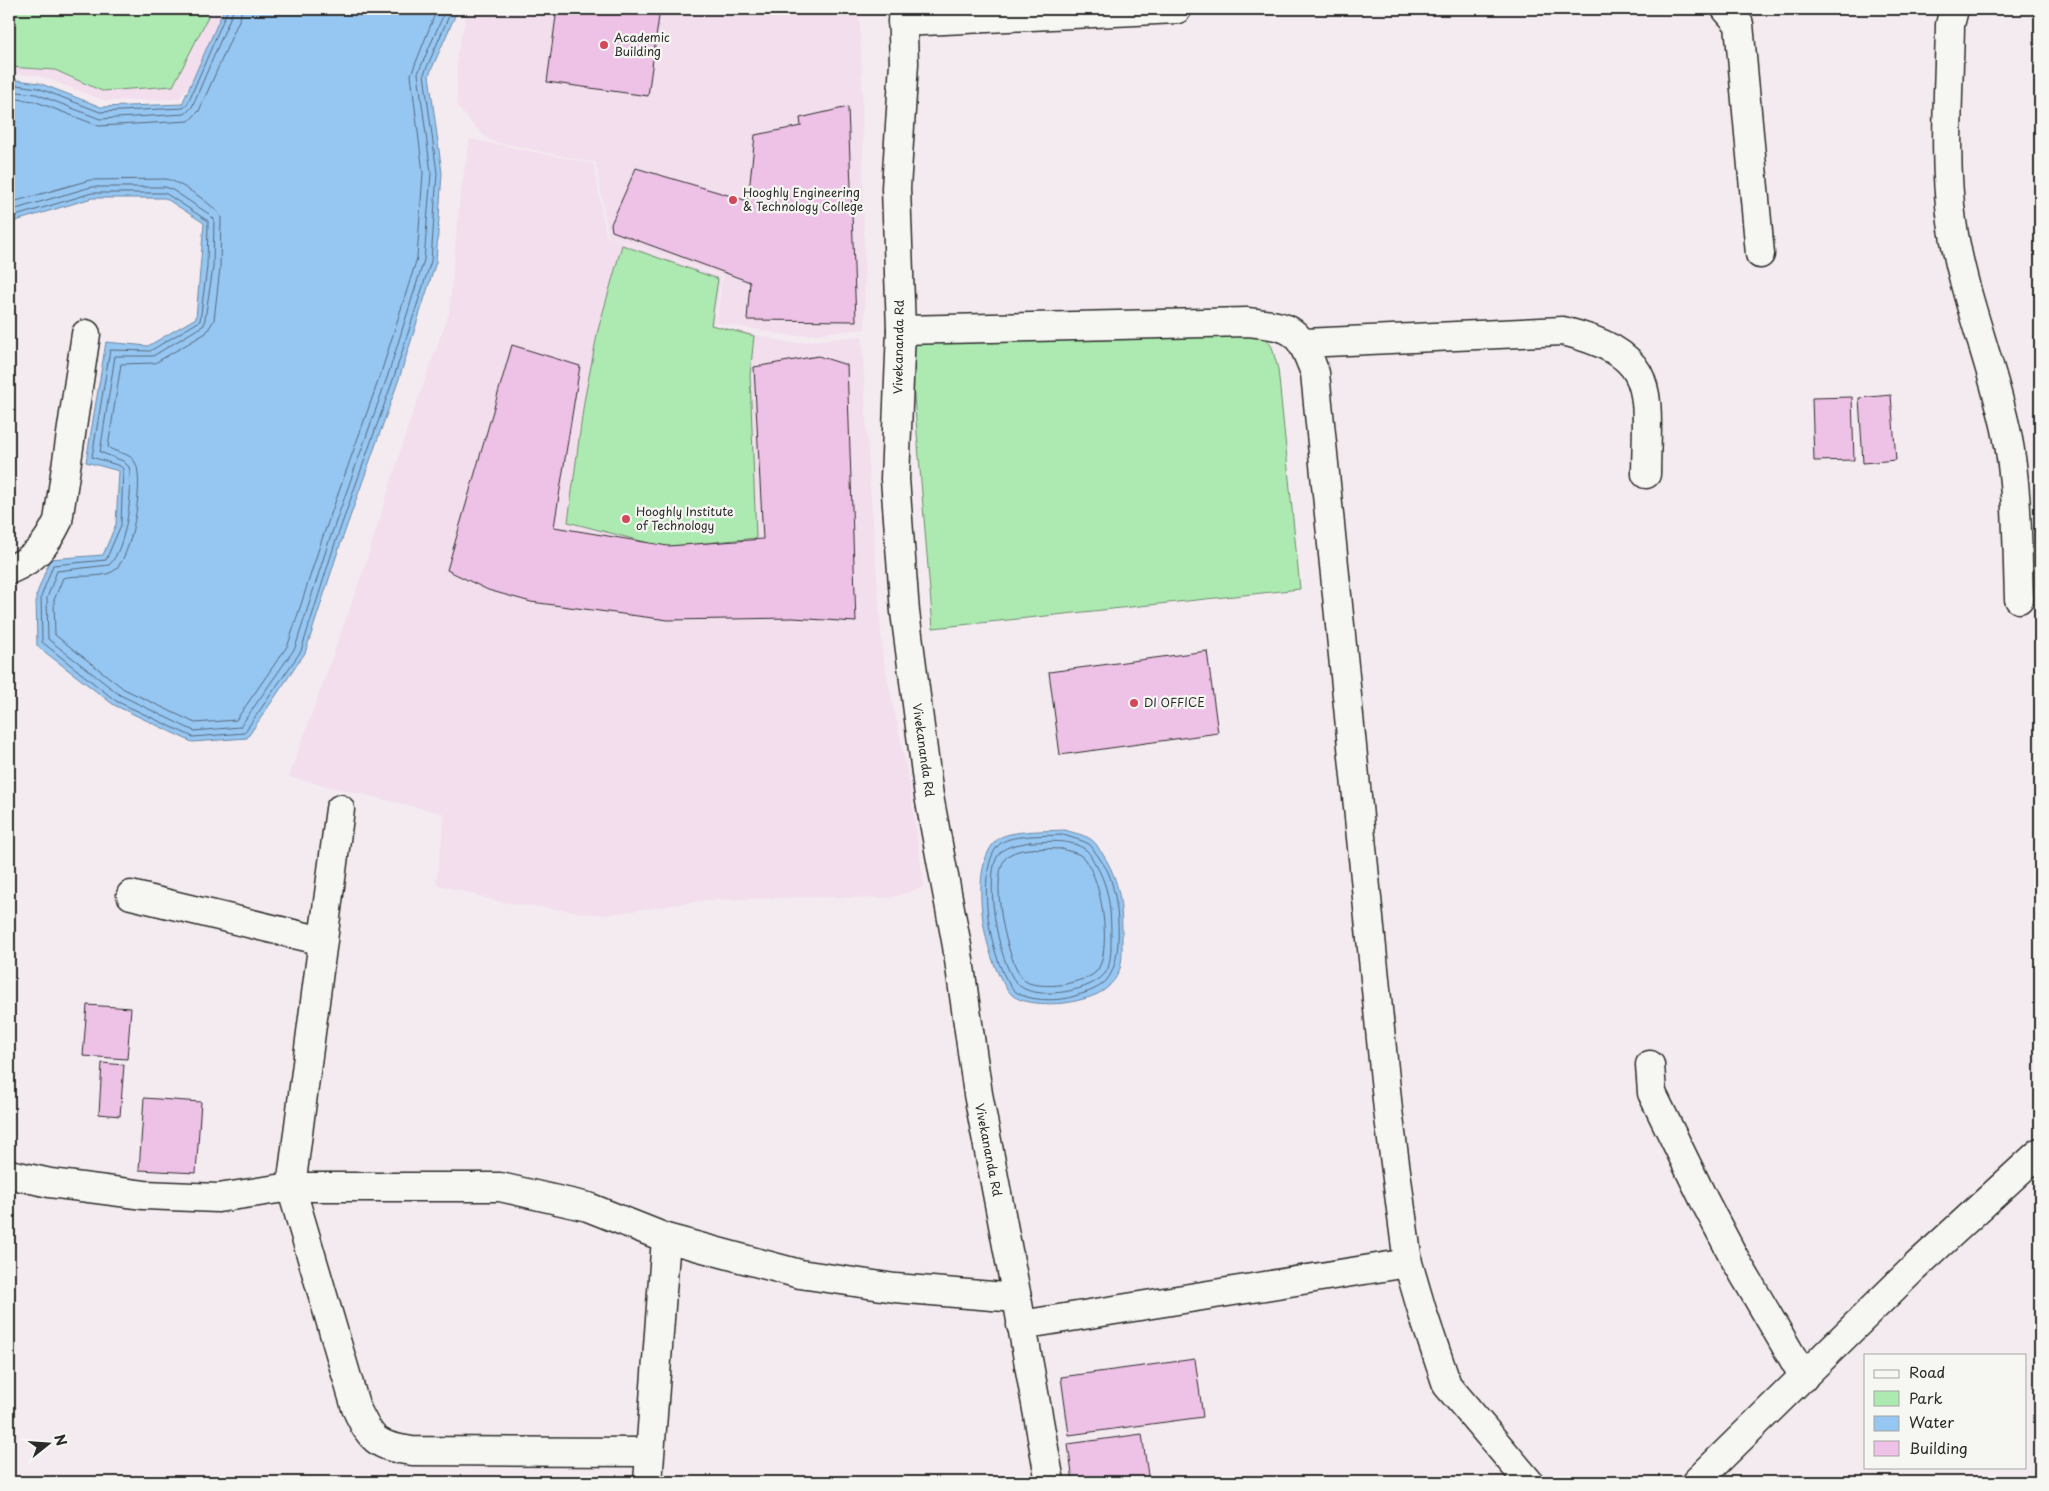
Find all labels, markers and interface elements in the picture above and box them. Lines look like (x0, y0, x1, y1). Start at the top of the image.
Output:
place label: Academic Building (614, 28, 670, 60)
marker: Academic Building (598, 39, 610, 51)
place label: Hooghly Engineering & Technology College (743, 183, 864, 215)
marker: Hooghly Engineering & Technology College (727, 194, 739, 206)
street label: Vivekananda Rd (888, 299, 908, 394)
place label: Hooghly Institute of Technology (636, 502, 734, 534)
marker: Hooghly Institute of Technology (620, 513, 632, 525)
place label: DI OFFICE (1144, 693, 1205, 711)
marker: DI OFFICE (1128, 697, 1140, 709)
street label: Vivekananda Rd (909, 702, 940, 798)
street label: Vivekananda Rd (971, 1102, 1007, 1198)
legend (1864, 1354, 2026, 1468)
text: Road (1909, 1360, 1945, 1383)
text: Park (1909, 1386, 1943, 1409)
text: Water (1909, 1410, 1954, 1433)
north arrow (22, 1418, 72, 1468)
text: N (49, 1432, 73, 1448)
text: Building (1909, 1436, 1968, 1459)

